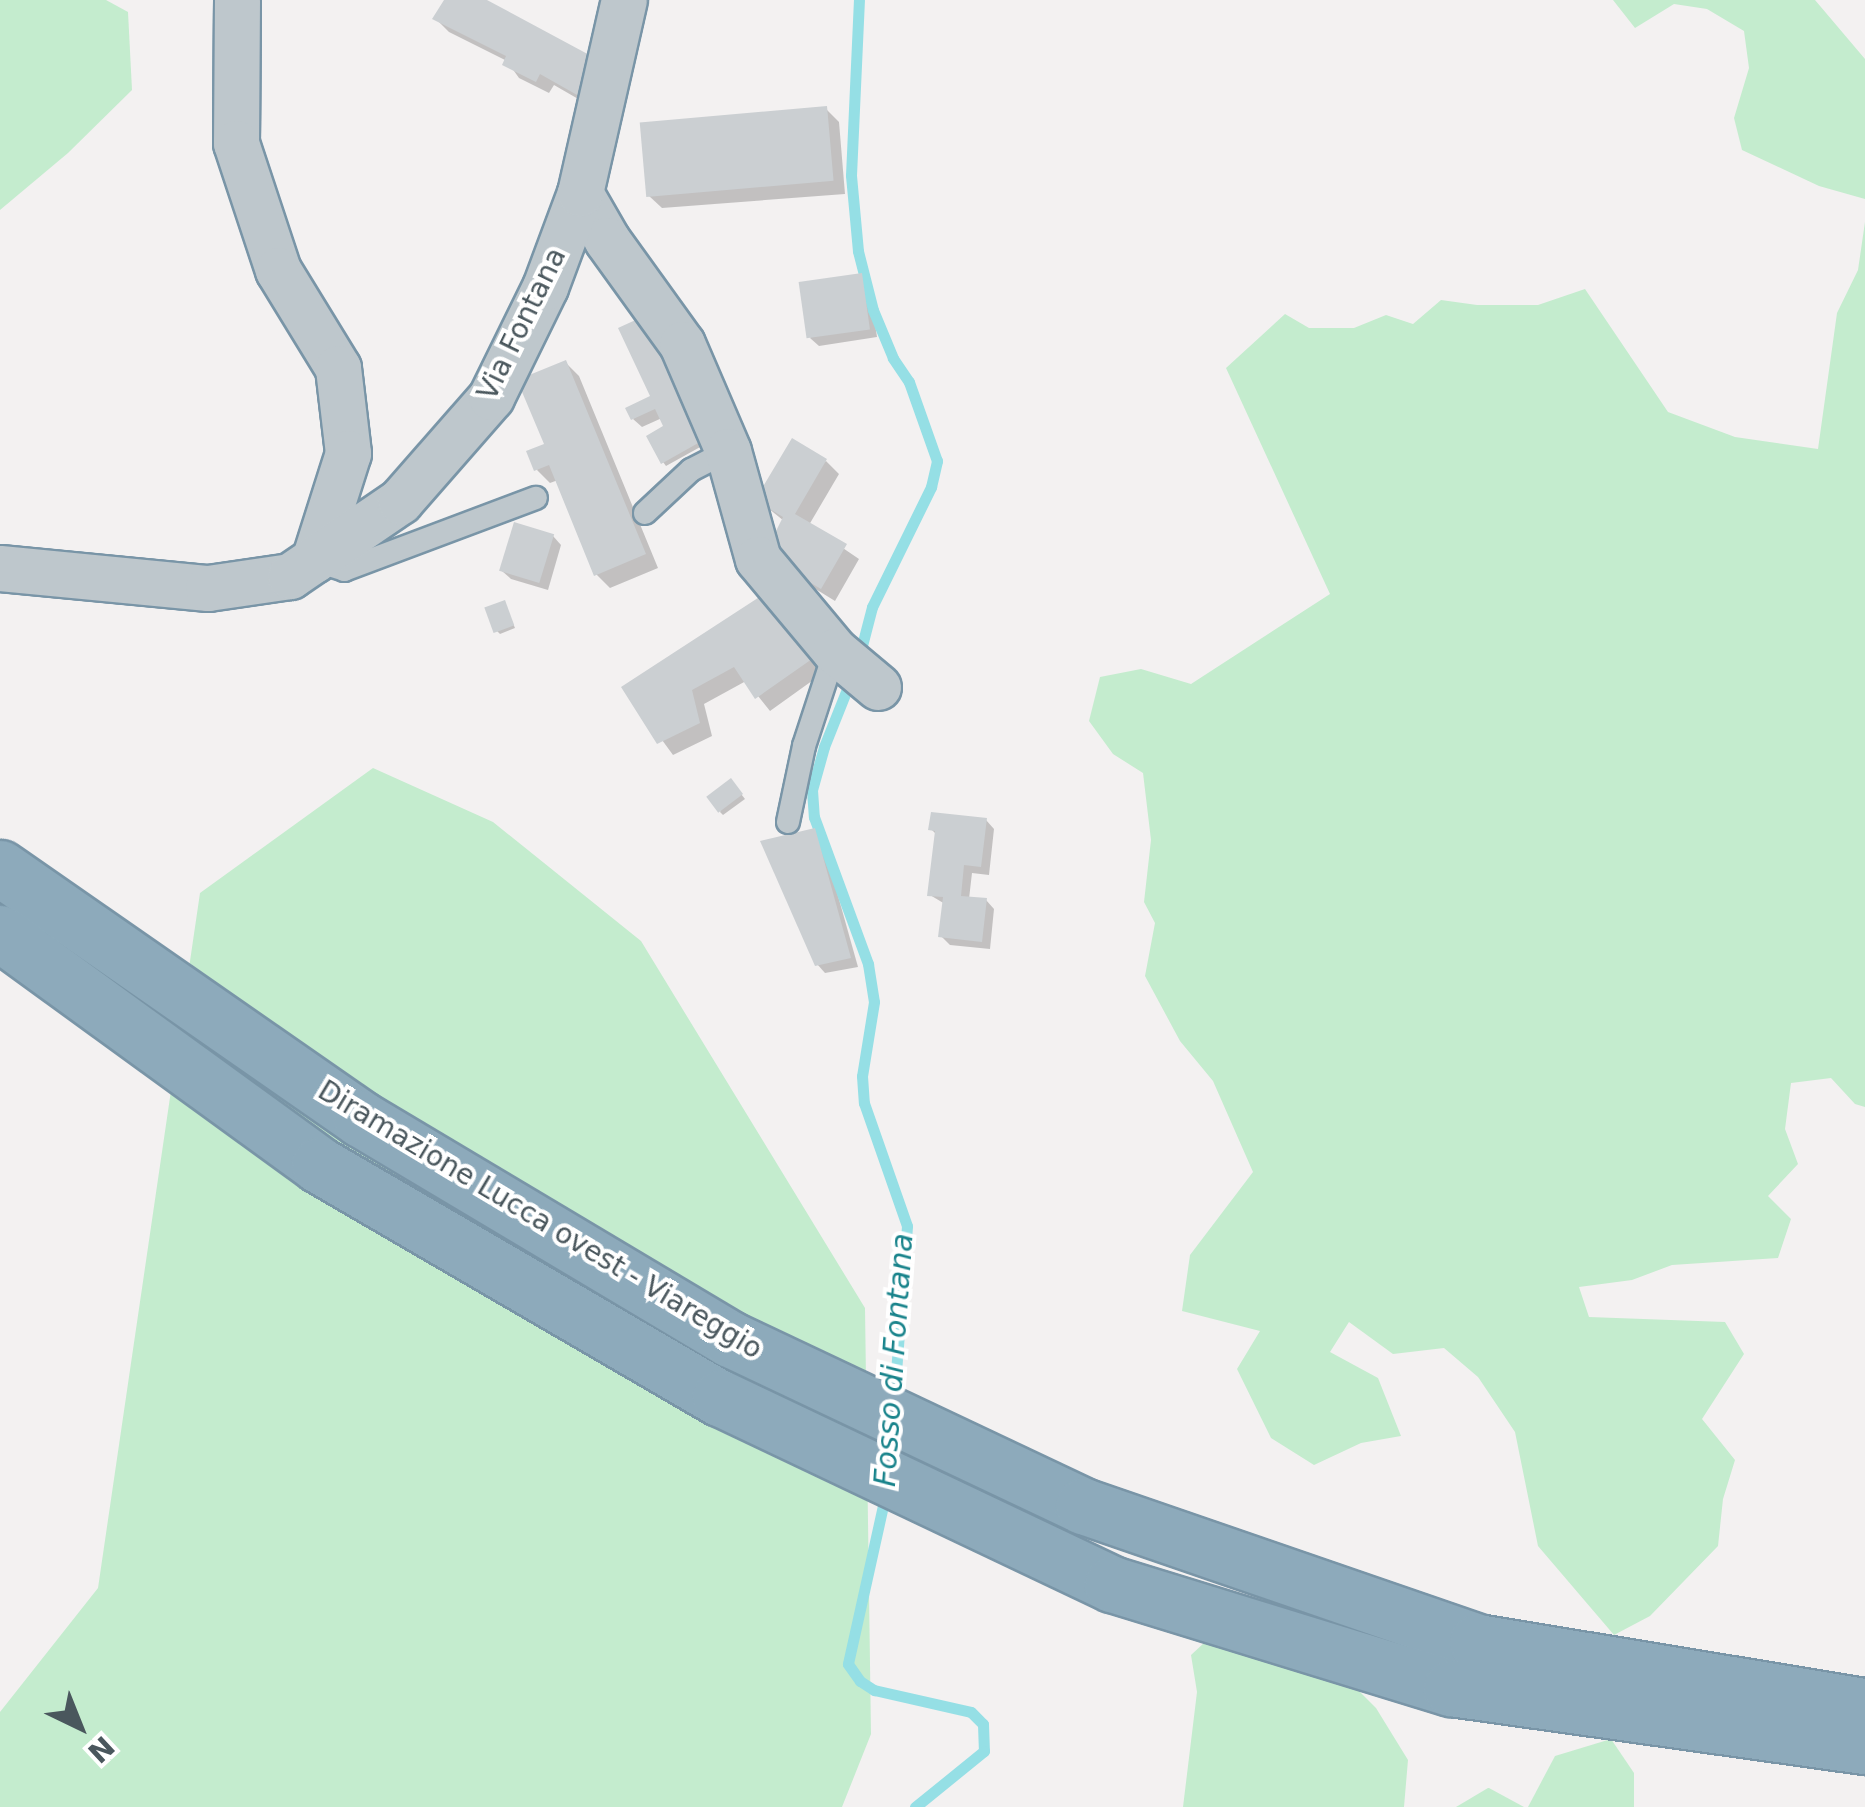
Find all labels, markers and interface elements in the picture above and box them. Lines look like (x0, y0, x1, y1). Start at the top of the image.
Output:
street label: Via Fontana (471, 242, 573, 406)
street label: Diramazione Lucca ovest - Viareggio (312, 1074, 768, 1366)
water label: Fosso di Fontana (867, 1232, 921, 1488)
north arrow (30, 1677, 130, 1777)
text: N (81, 1729, 121, 1769)

